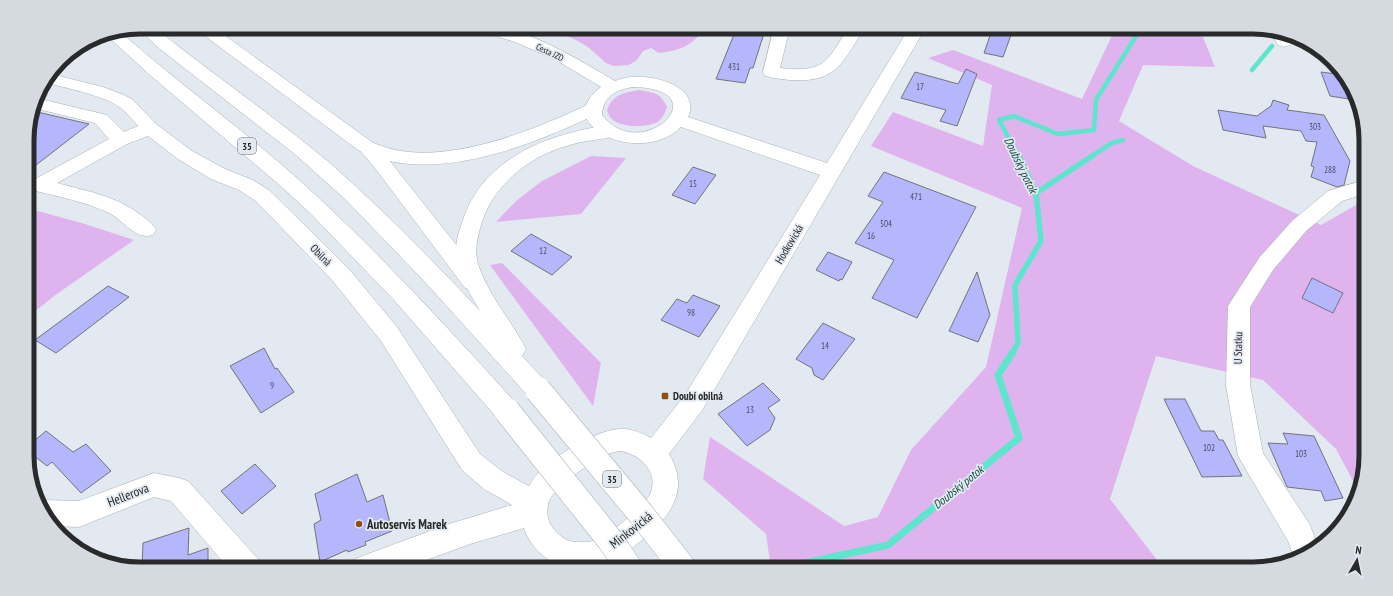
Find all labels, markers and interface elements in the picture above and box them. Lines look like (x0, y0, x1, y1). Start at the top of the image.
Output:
street label: Cesta JZD (534, 41, 566, 63)
house number: 431 (728, 61, 740, 72)
house number: 17 (916, 81, 924, 92)
house number: 303 (1309, 121, 1321, 132)
water label: Doubský potok (1001, 134, 1042, 197)
road number: 35 (238, 138, 256, 154)
house number: 288 (1324, 164, 1336, 175)
house number: 15 (689, 178, 697, 189)
house number: 471 (910, 191, 922, 202)
house number: 504 (880, 218, 892, 229)
street label: Hodkovická (772, 222, 806, 266)
house number: 16 (867, 230, 875, 241)
street label: Obilná (307, 241, 335, 269)
house number: 12 (539, 245, 547, 256)
house number: 98 (687, 307, 695, 318)
street label: U Statku (1231, 332, 1245, 364)
house number: 14 (821, 340, 829, 351)
house number: 9 (270, 380, 274, 391)
place label: Doubí obilná (673, 389, 723, 403)
marker: Doubí obilná (660, 391, 670, 401)
house number: 13 (746, 404, 754, 415)
house number: 102 (1203, 442, 1215, 453)
house number: 103 (1295, 448, 1307, 459)
water label: Doubský potok (930, 461, 987, 512)
road number: 35 (603, 471, 621, 487)
street label: Hellerova (105, 479, 151, 511)
street label: Minkovická (606, 508, 656, 552)
place label: Autoservis Marek (366, 516, 448, 533)
marker: Autoservis Marek (354, 519, 364, 529)
north arrow (1337, 540, 1377, 580)
text: N (1355, 543, 1363, 558)

